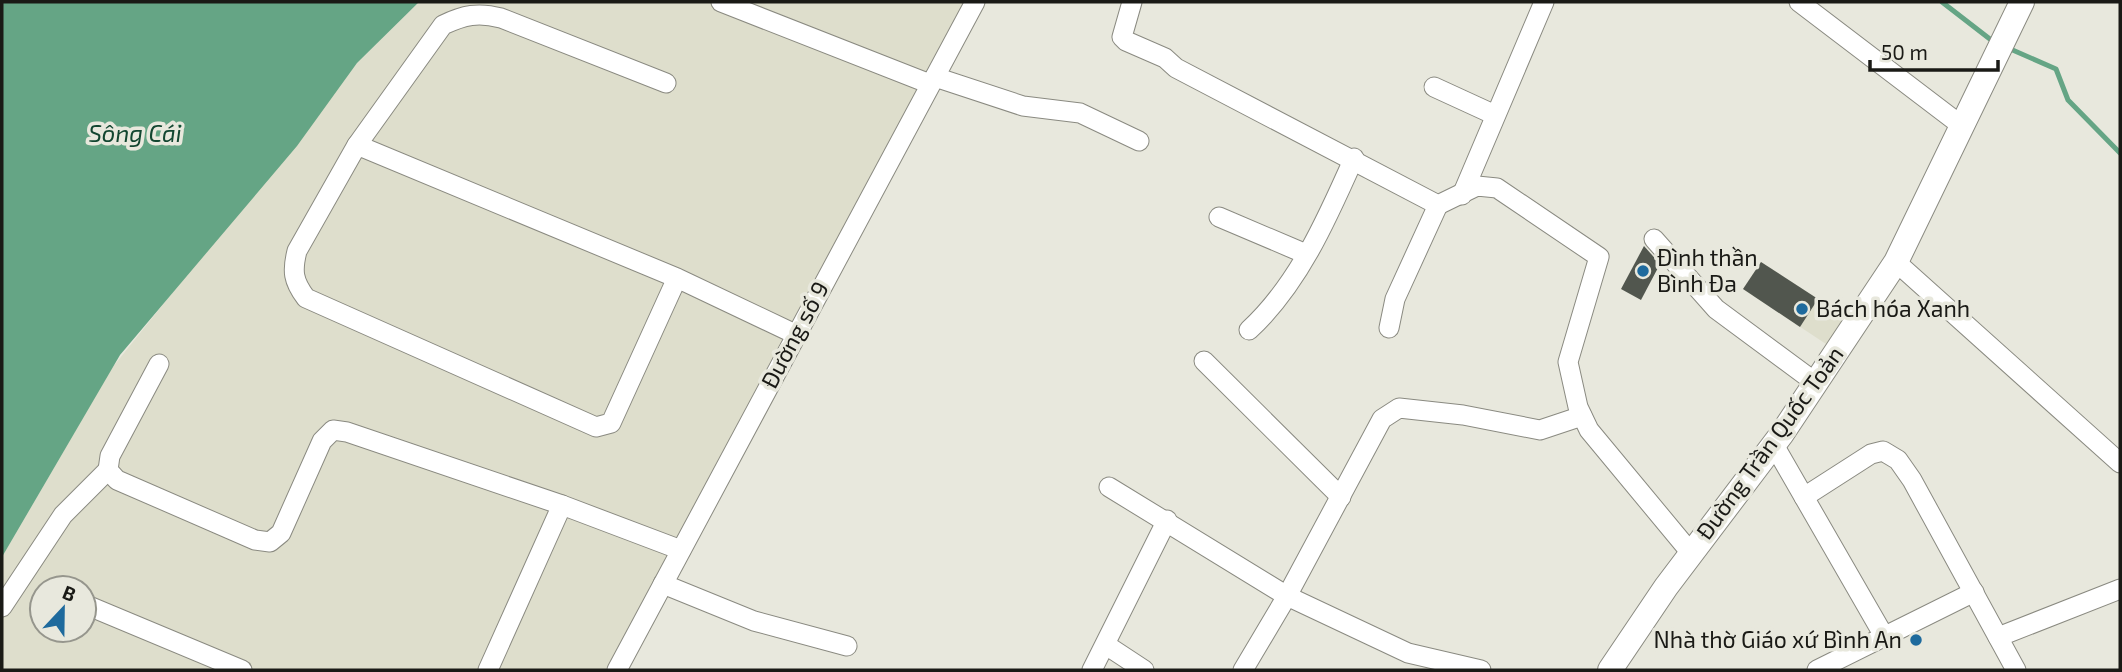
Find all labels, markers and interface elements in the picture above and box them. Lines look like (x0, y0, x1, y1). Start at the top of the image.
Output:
scale bar (1870, 28, 1998, 72)
text: 50 m (1881, 39, 1928, 64)
water label: Sông Cái (88, 118, 182, 147)
place label: Đình thần Bình Đa (1657, 243, 1758, 297)
marker: Đình thần Bình Đa (1635, 263, 1651, 279)
street label: Đường số 9 (754, 276, 834, 393)
place label: Bách hóa Xanh (1816, 294, 1970, 322)
marker: Bách hóa Xanh (1794, 301, 1810, 317)
street label: Đường Trần Quốc Toản (1690, 340, 1849, 545)
north arrow (28, 574, 98, 644)
text: B (60, 580, 80, 606)
place label: Nhà thờ Giáo xứ Bình An (1654, 625, 1902, 653)
marker: Nhà thờ Giáo xứ Bình An (1908, 632, 1924, 648)

